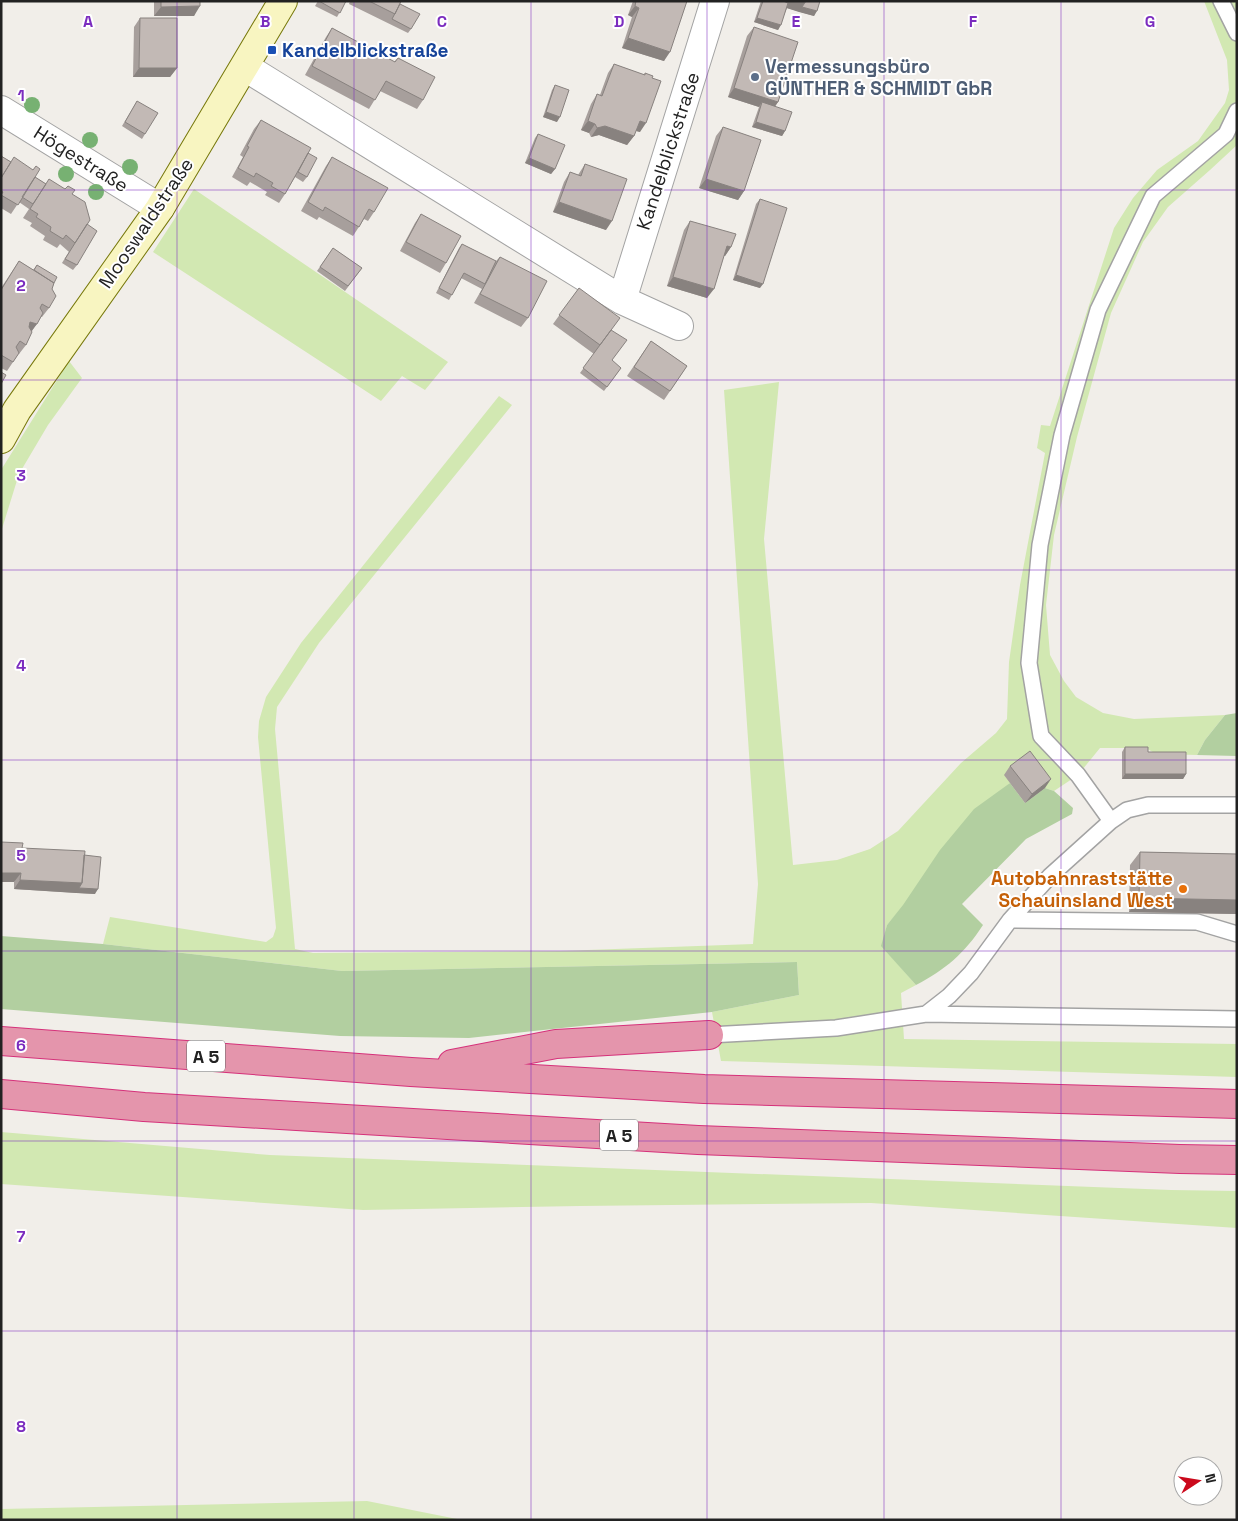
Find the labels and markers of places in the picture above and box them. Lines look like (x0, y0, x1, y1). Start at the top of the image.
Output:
place label: Kandelblickstraße (282, 38, 449, 63)
marker: Kandelblickstraße (266, 44, 278, 56)
place label: Vermessungsbüro GÜNTHER & SCHMIDT GbR (765, 54, 992, 101)
marker: Vermessungsbüro GÜNTHER & SCHMIDT GbR (749, 71, 761, 83)
place label: Autobahnraststätte Schauinsland West (991, 866, 1173, 913)
marker: Autobahnraststätte Schauinsland West (1177, 883, 1189, 895)

